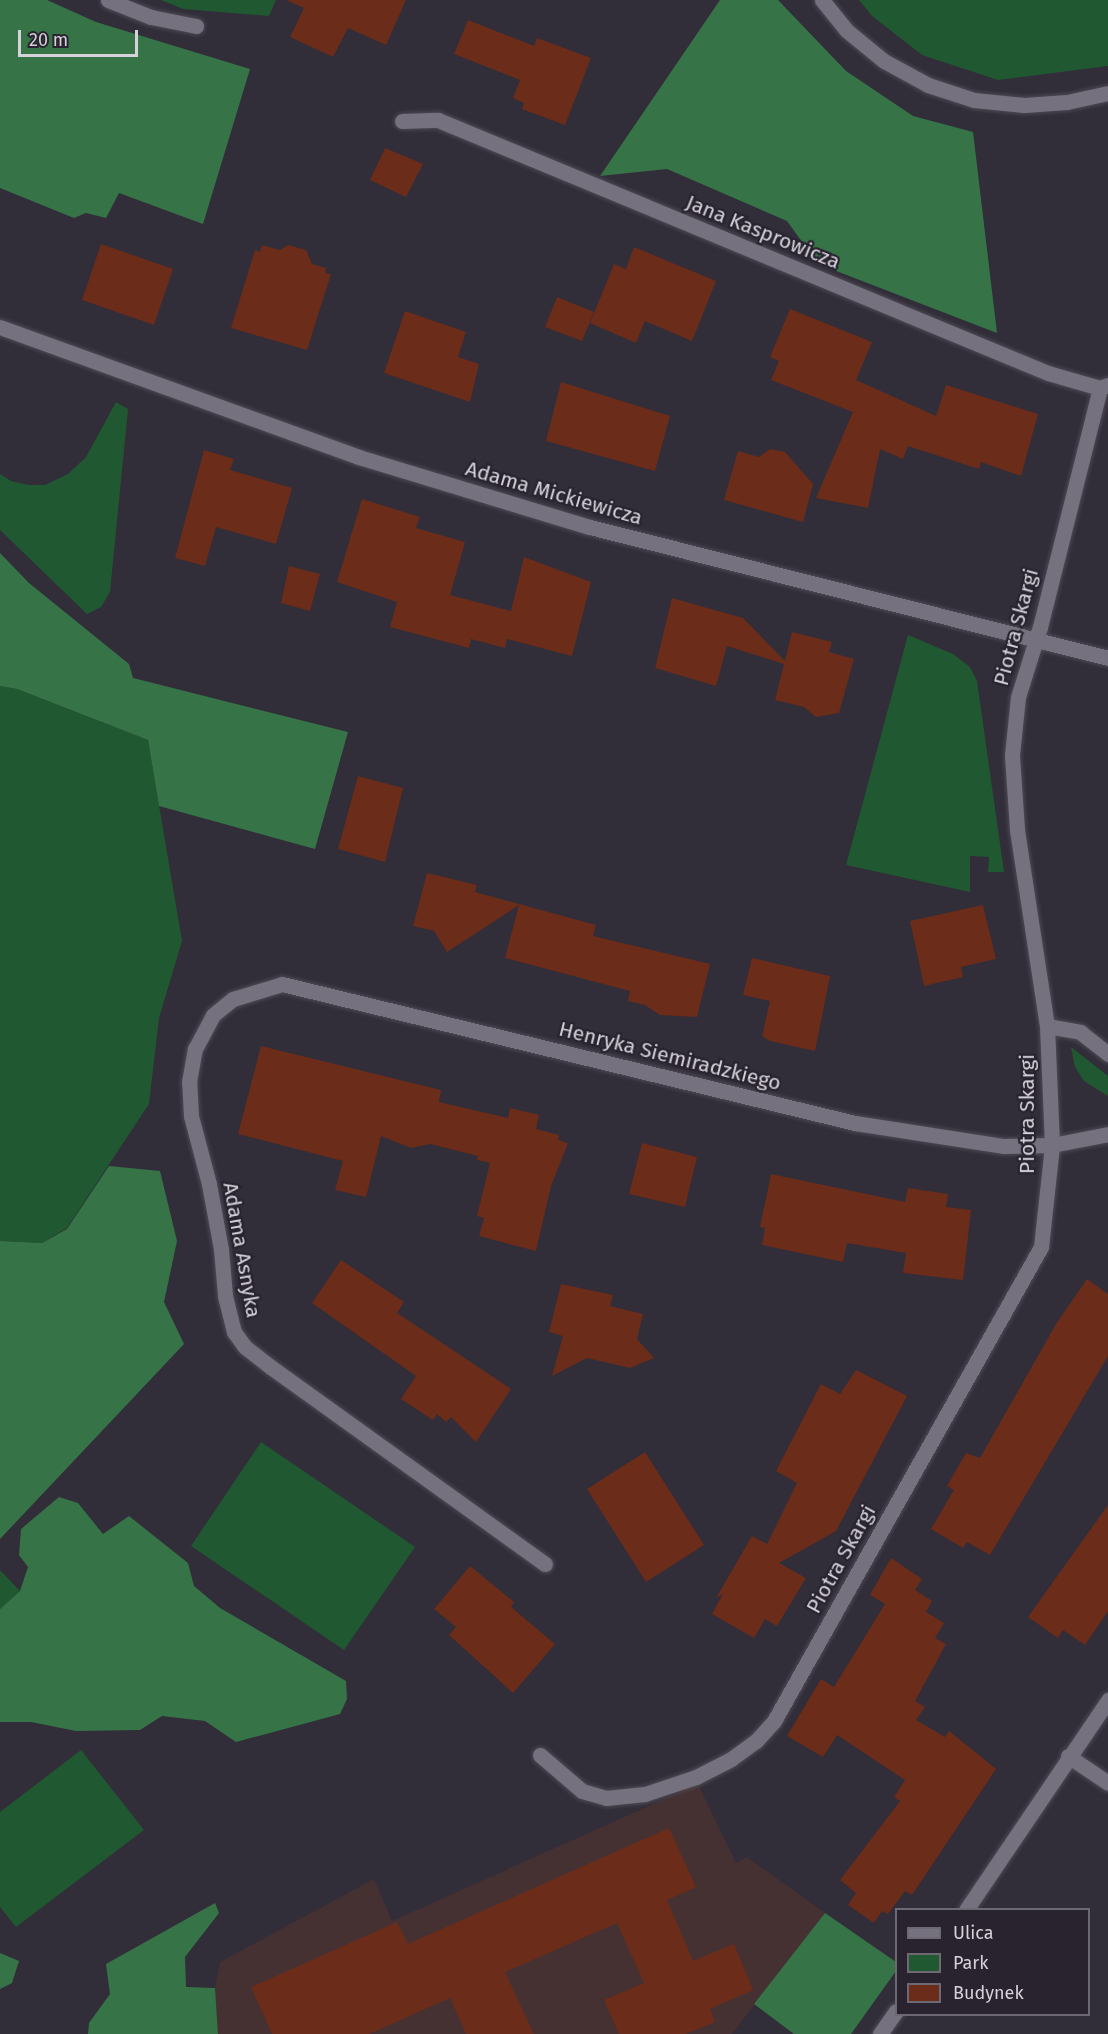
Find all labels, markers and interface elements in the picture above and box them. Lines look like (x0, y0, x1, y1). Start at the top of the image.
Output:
scale bar (21, 18, 141, 56)
text: 20 m (29, 29, 68, 51)
street label: Jana Kasprowicza (682, 190, 844, 274)
street label: Adama Mickiewicza (463, 456, 645, 530)
street label: Piotra Skargi (988, 566, 1044, 688)
street label: Henryka Siemiradzkiego (556, 1016, 784, 1096)
street label: Piotra Skargi (1014, 1054, 1040, 1174)
street label: Adama Asnyka (218, 1180, 266, 1320)
street label: Piotra Skargi (801, 1500, 881, 1618)
legend (895, 1908, 1090, 2016)
text: Ulica (953, 1922, 993, 1944)
text: Park (953, 1952, 988, 1974)
text: Budynek (953, 1982, 1024, 2004)

